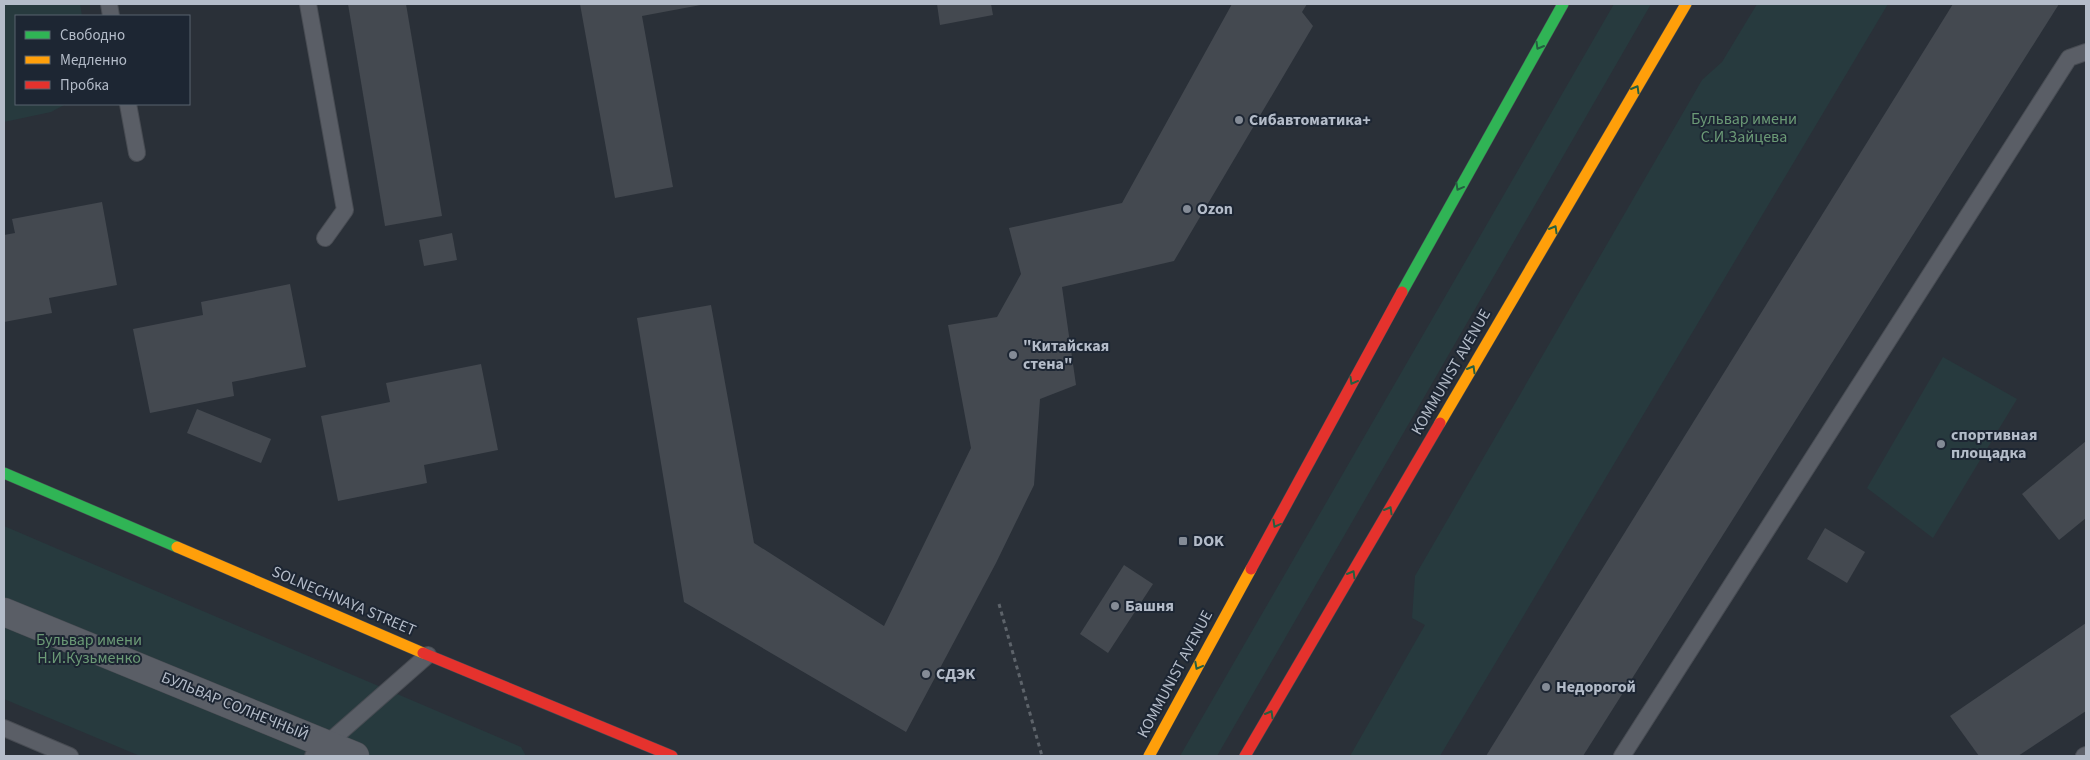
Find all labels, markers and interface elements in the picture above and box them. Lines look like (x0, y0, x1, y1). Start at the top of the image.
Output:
legend (15, 15, 190, 105)
text: Свободно (60, 25, 125, 46)
one-way arrow (1535, 41, 1545, 50)
text: Медленно (60, 50, 127, 71)
text: Пробка (60, 75, 109, 96)
one-way arrow (1630, 86, 1640, 95)
park label: Бульвар имени С.И.Зайцева (1691, 108, 1797, 148)
place label: Сибавтоматика+ (1249, 109, 1371, 131)
marker: Сибавтоматика+ (1233, 114, 1245, 126)
one-way arrow (1455, 182, 1465, 191)
place label: Ozon (1197, 198, 1233, 220)
marker: Ozon (1181, 203, 1193, 215)
one-way arrow (1547, 226, 1557, 235)
street label: KOMMUNIST AVENUE (1406, 305, 1496, 439)
place label: "Китайская стена" (1023, 335, 1109, 375)
marker: "Китайская стена" (1007, 349, 1019, 361)
one-way arrow (1465, 366, 1475, 375)
one-way arrow (1349, 375, 1359, 384)
place label: спортивная площадка (1951, 424, 2037, 464)
marker: спортивная площадка (1935, 438, 1947, 450)
one-way arrow (1383, 506, 1393, 515)
one-way arrow (1272, 518, 1282, 527)
place label: DOK (1193, 530, 1224, 552)
marker: DOK (1177, 535, 1189, 547)
street label: SOLNECHNAYA STREET (268, 561, 420, 642)
one-way arrow (1345, 570, 1355, 579)
place label: Башня (1125, 595, 1174, 617)
marker: Башня (1109, 600, 1121, 612)
street label: KOMMUNIST AVENUE (1132, 606, 1218, 742)
park label: Бульвар имени Н.И.Кузьменко (36, 629, 142, 669)
one-way arrow (1194, 661, 1204, 670)
place label: СДЭК (936, 663, 975, 685)
street label: БУЛЬВАР СОЛНЕЧНЫЙ (158, 666, 312, 746)
marker: СДЭК (920, 668, 932, 680)
place label: Недорогой (1556, 676, 1636, 698)
marker: Недорогой (1540, 681, 1552, 693)
one-way arrow (1264, 711, 1274, 720)

